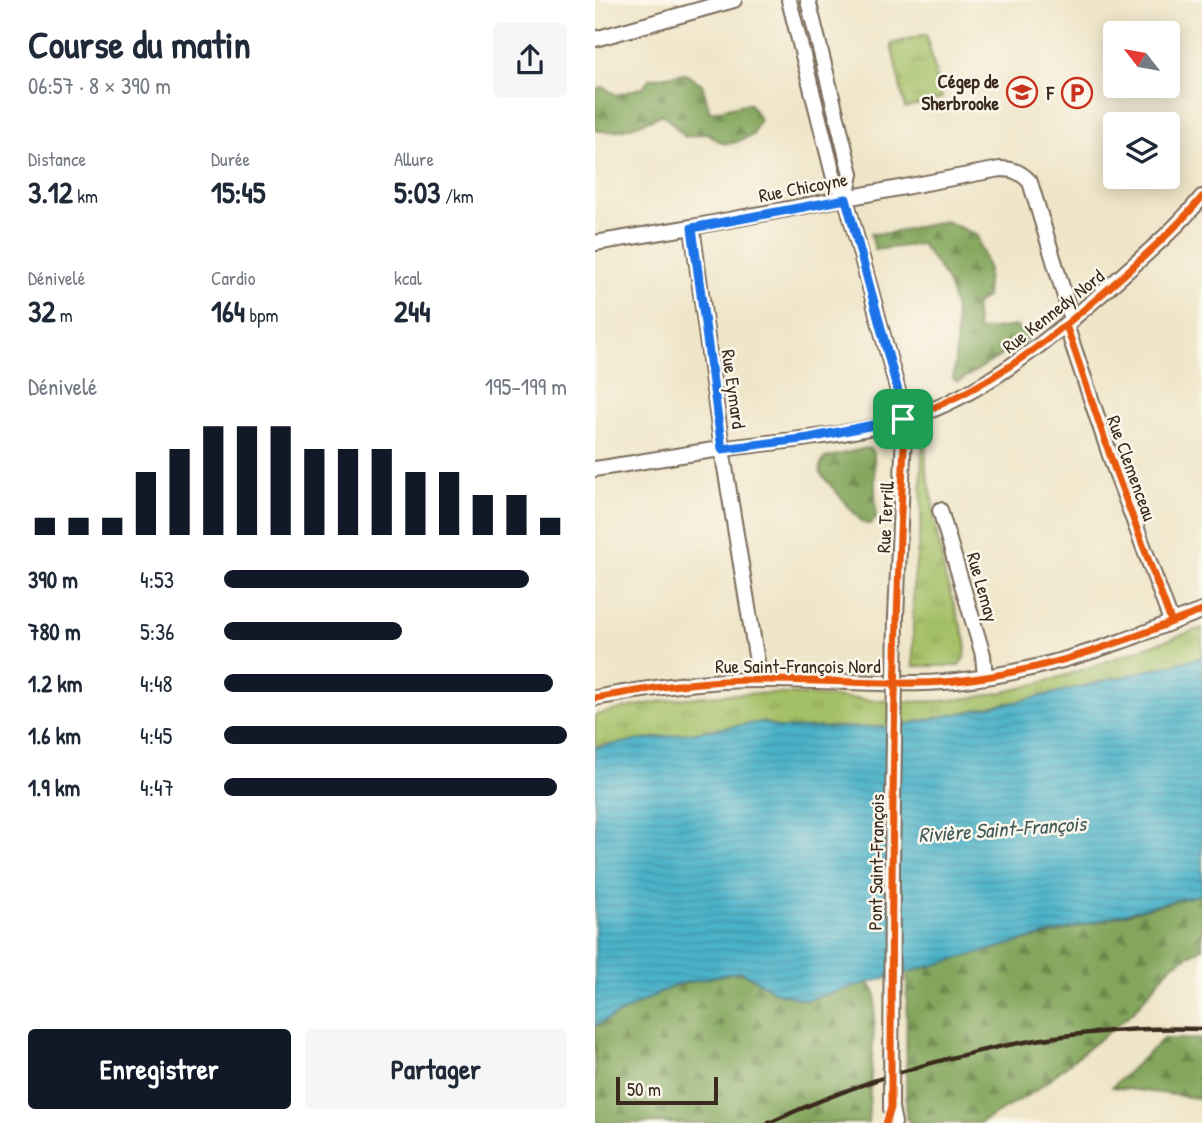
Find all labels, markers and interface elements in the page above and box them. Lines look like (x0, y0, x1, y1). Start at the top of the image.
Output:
text: Course du matin (28, 18, 251, 70)
north arrow (1103, 21, 1179, 98)
map controls (1103, 21, 1180, 189)
button: share (493, 23, 567, 97)
place label: Cégep de Sherbrooke (922, 68, 999, 116)
text: 06:57 · 8 × 390 m (28, 70, 171, 101)
school or university icon: Cégep de Sherbrooke (1005, 75, 1039, 109)
parking icon: F (1060, 76, 1094, 110)
place label: F (1046, 80, 1055, 106)
button: layers (1103, 112, 1180, 189)
text: Distance (28, 146, 86, 172)
text: Durée (211, 146, 250, 172)
text: Allure (394, 146, 434, 172)
street label: Rue Chicoyne (756, 166, 850, 208)
text: 3.12 (28, 172, 73, 212)
text: 15:45 (211, 172, 265, 212)
text: 5:03 (394, 172, 441, 212)
text: km (73, 183, 98, 209)
text: /km (441, 183, 474, 209)
street label: Rue Kennedy Nord (997, 263, 1110, 359)
text: Dénivelé (28, 265, 85, 291)
text: Cardio (211, 265, 256, 291)
text: kcal (394, 265, 422, 291)
text: 32 (28, 291, 55, 331)
text: 164 (211, 291, 245, 331)
text: 244 (394, 291, 431, 331)
text: m (55, 302, 73, 328)
text: bpm (245, 302, 278, 328)
street label: Rue Eymard (716, 348, 753, 431)
text: Dénivelé (28, 371, 97, 402)
text: 195–199 m (485, 371, 567, 402)
pin (873, 389, 933, 449)
icon: arrive (884, 400, 922, 438)
street label: Rue Clemenceau (1101, 412, 1163, 525)
street label: Rue Terrill (870, 480, 900, 553)
street label: Rue Lemay (961, 549, 1005, 625)
text: 390 m (28, 564, 78, 595)
text: 4:53 (140, 564, 174, 595)
text: 780 m (28, 616, 81, 647)
text: 5:36 (140, 616, 175, 647)
street label: Rue Saint-François Nord (715, 653, 881, 679)
text: 1.2 km (28, 668, 83, 699)
text: 4:48 (140, 668, 173, 699)
text: 1.6 km (28, 720, 81, 751)
text: 4:45 (140, 720, 172, 751)
text: 1.9 km (28, 772, 80, 803)
text: 4:47 (140, 772, 174, 803)
street label: Pont Saint-François (862, 793, 890, 931)
water label: Rivière Saint-François (917, 809, 1089, 849)
button: Enregistrer (28, 1029, 291, 1109)
button: Partager (305, 1029, 567, 1109)
scale bar (616, 1074, 717, 1106)
text: 50 m (627, 1076, 661, 1102)

